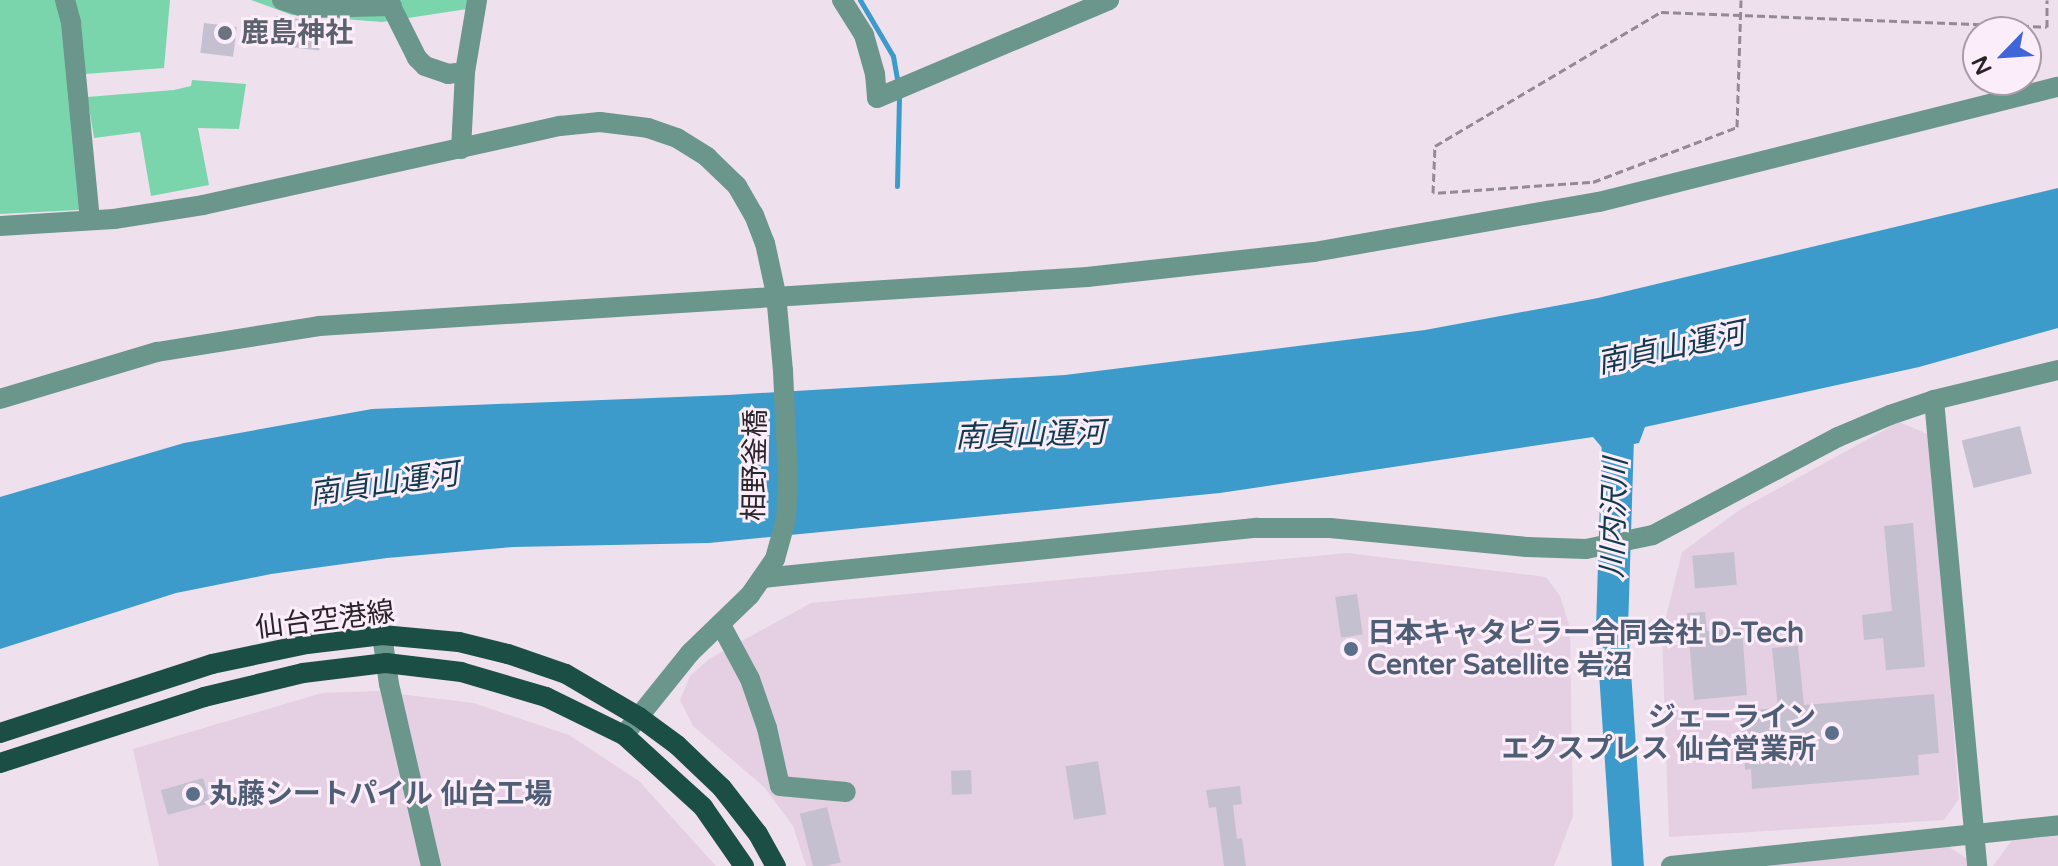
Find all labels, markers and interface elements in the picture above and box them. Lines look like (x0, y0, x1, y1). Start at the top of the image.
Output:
place label: 鹿島神社 (241, 16, 353, 50)
north arrow (1962, 16, 2042, 96)
marker: 鹿島神社 (216, 24, 234, 42)
text: N (1967, 52, 1998, 79)
water label: 南貞山運河 (1594, 316, 1748, 382)
street label: 相野釜橋 (737, 409, 773, 521)
water label: 南貞山運河 (954, 415, 1106, 457)
water label: 南貞山運河 (307, 457, 461, 513)
water label: 川内沢川 (1595, 457, 1635, 579)
street label: 仙台空港線 (253, 595, 397, 645)
place label: 日本キャタピラー合同会社 D-Tech Center Satellite 岩沼 (1367, 616, 1804, 682)
marker: 日本キャタピラー合同会社 D-Tech Center Satellite 岩沼 (1342, 640, 1360, 658)
place label: ジェーライン エクスプレス 仙台営業所 (1501, 700, 1816, 766)
marker: ジェーライン エクスプレス 仙台営業所 (1823, 724, 1841, 742)
place label: 丸藤シートパイル 仙台工場 (209, 777, 552, 811)
marker: 丸藤シートパイル 仙台工場 (184, 785, 202, 803)

